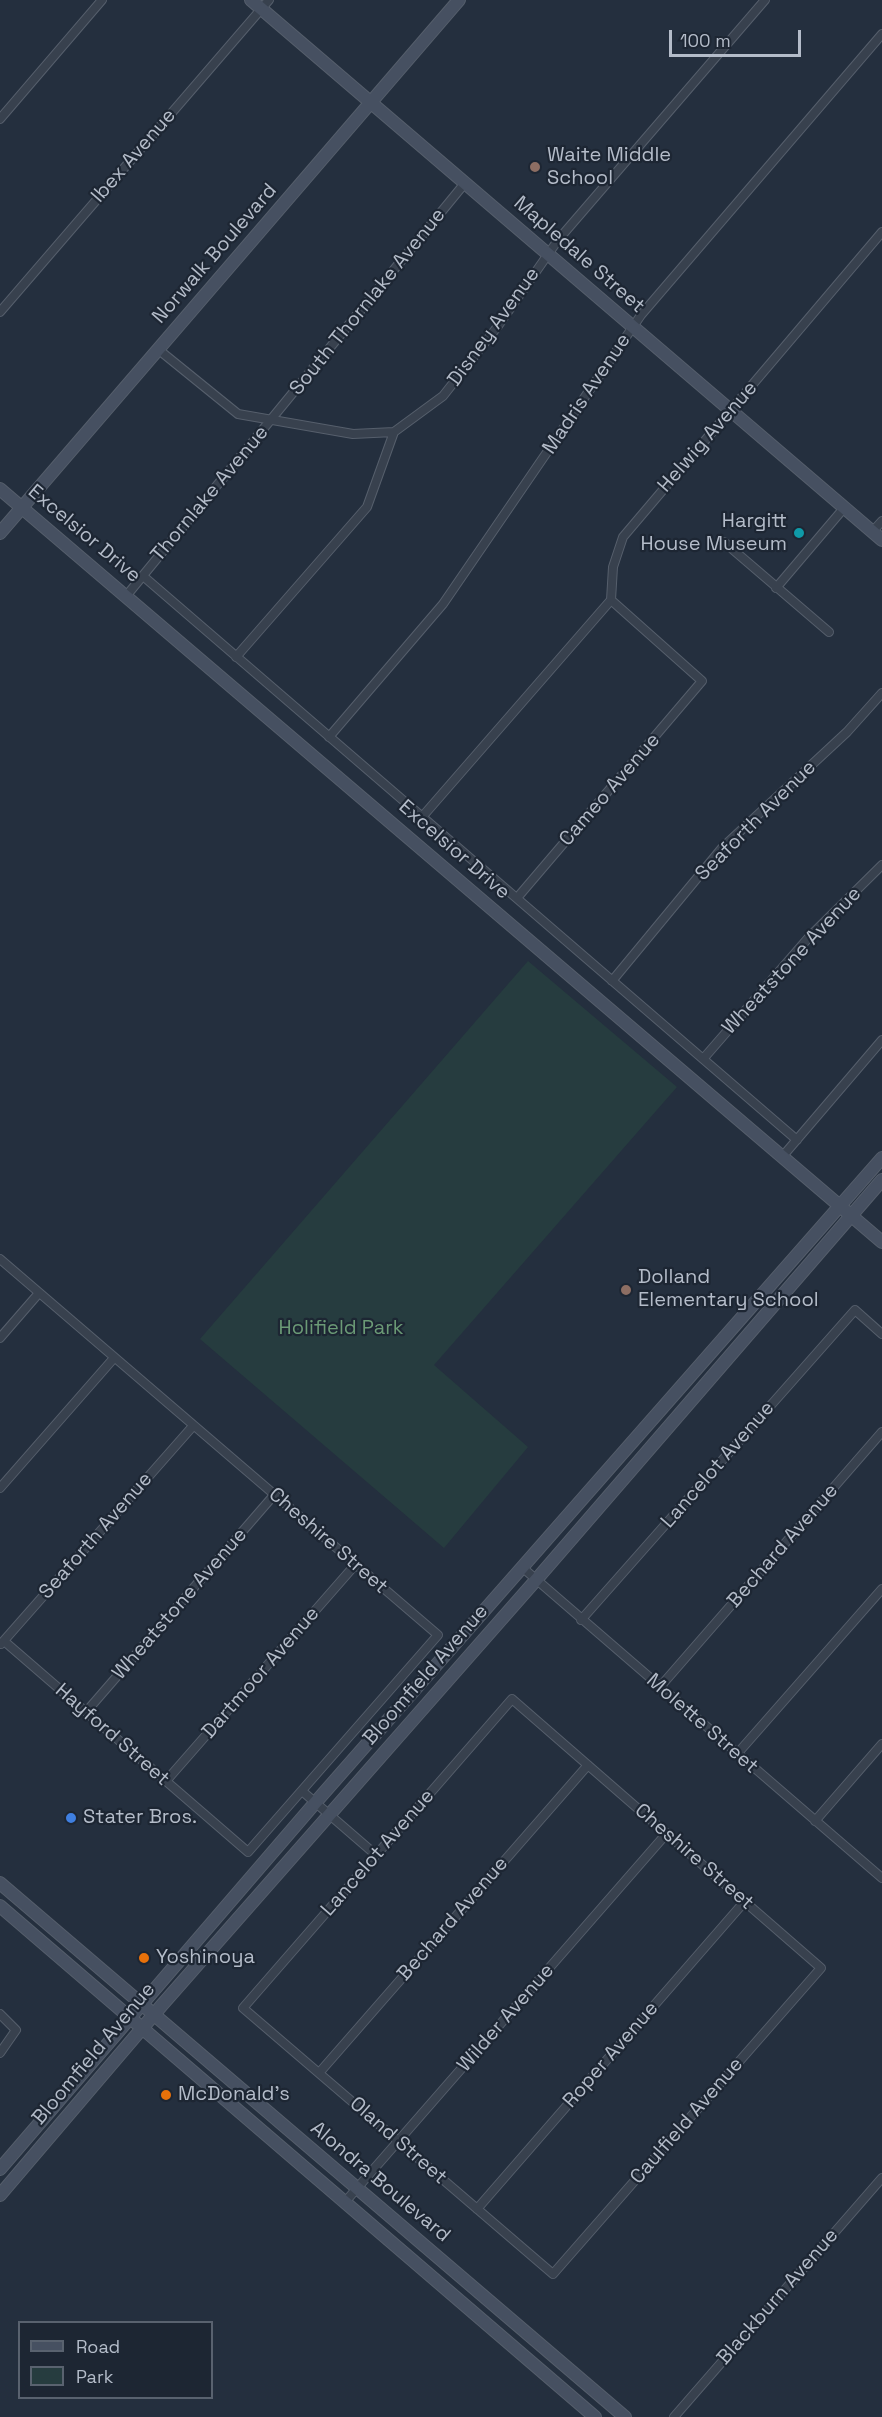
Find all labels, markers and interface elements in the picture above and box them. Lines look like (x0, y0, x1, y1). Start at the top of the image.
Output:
scale bar (672, 18, 804, 56)
text: 100 m (680, 29, 731, 52)
street label: Ibex Avenue (87, 104, 181, 208)
place label: Waite Middle School (547, 144, 671, 191)
marker: Waite Middle School (528, 160, 542, 174)
street label: Norwalk Boulevard (148, 179, 282, 329)
street label: Mapledale Street (509, 192, 649, 318)
street label: South Thornlake Avenue (285, 204, 451, 400)
street label: Disney Avenue (443, 263, 545, 391)
street label: Madris Avenue (538, 329, 636, 459)
street label: Helwig Avenue (653, 377, 763, 497)
street label: Thornlake Avenue (146, 421, 274, 567)
street label: Excelsior Drive (23, 480, 145, 588)
place label: Hargitt House Museum (640, 510, 787, 557)
marker: Hargitt House Museum (792, 526, 806, 540)
street label: Cameo Avenue (555, 729, 665, 851)
street label: Seaforth Avenue (691, 756, 821, 886)
street label: Excelsior Drive (393, 795, 515, 905)
street label: Wheatstone Avenue (717, 882, 867, 1040)
place label: Dolland Elementary School (638, 1266, 819, 1313)
marker: Dolland Elementary School (619, 1283, 633, 1297)
park label: Holifield Park (279, 1317, 403, 1341)
street label: Lancelot Avenue (656, 1397, 780, 1533)
street label: Seaforth Avenue (34, 1468, 158, 1604)
street label: Bechard Avenue (723, 1479, 843, 1613)
street label: Cheshire Street (264, 1483, 392, 1599)
street label: Wheatstone Avenue (108, 1523, 252, 1685)
street label: Bloomfield Avenue (358, 1600, 494, 1750)
street label: Dartmoor Avenue (197, 1602, 325, 1744)
street label: Molette Street (641, 1669, 763, 1779)
street label: Hayford Street (50, 1679, 174, 1791)
street label: Lancelot Avenue (316, 1785, 440, 1921)
street label: Cheshire Street (630, 1799, 758, 1915)
place label: Stater Bros. (83, 1806, 197, 1830)
marker: Stater Bros. (64, 1811, 78, 1825)
street label: Bechard Avenue (393, 1852, 513, 1986)
place label: Yoshinoya (156, 1946, 255, 1970)
marker: Yoshinoya (137, 1951, 151, 1965)
street label: Wilder Avenue (453, 1959, 559, 2077)
street label: Bloomfield Avenue (27, 1978, 161, 2130)
street label: Roper Avenue (558, 1997, 664, 2113)
street label: Caulfield Avenue (625, 2053, 749, 2189)
place label: McDonald's (178, 2083, 290, 2107)
marker: McDonald's (159, 2088, 173, 2102)
street label: Oland Street (344, 2092, 452, 2190)
street label: Alondra Boulevard (305, 2117, 455, 2247)
street label: Blackburn Avenue (712, 2224, 844, 2370)
legend (18, 2321, 213, 2399)
text: Road (76, 2335, 120, 2358)
text: Park (76, 2365, 113, 2388)

